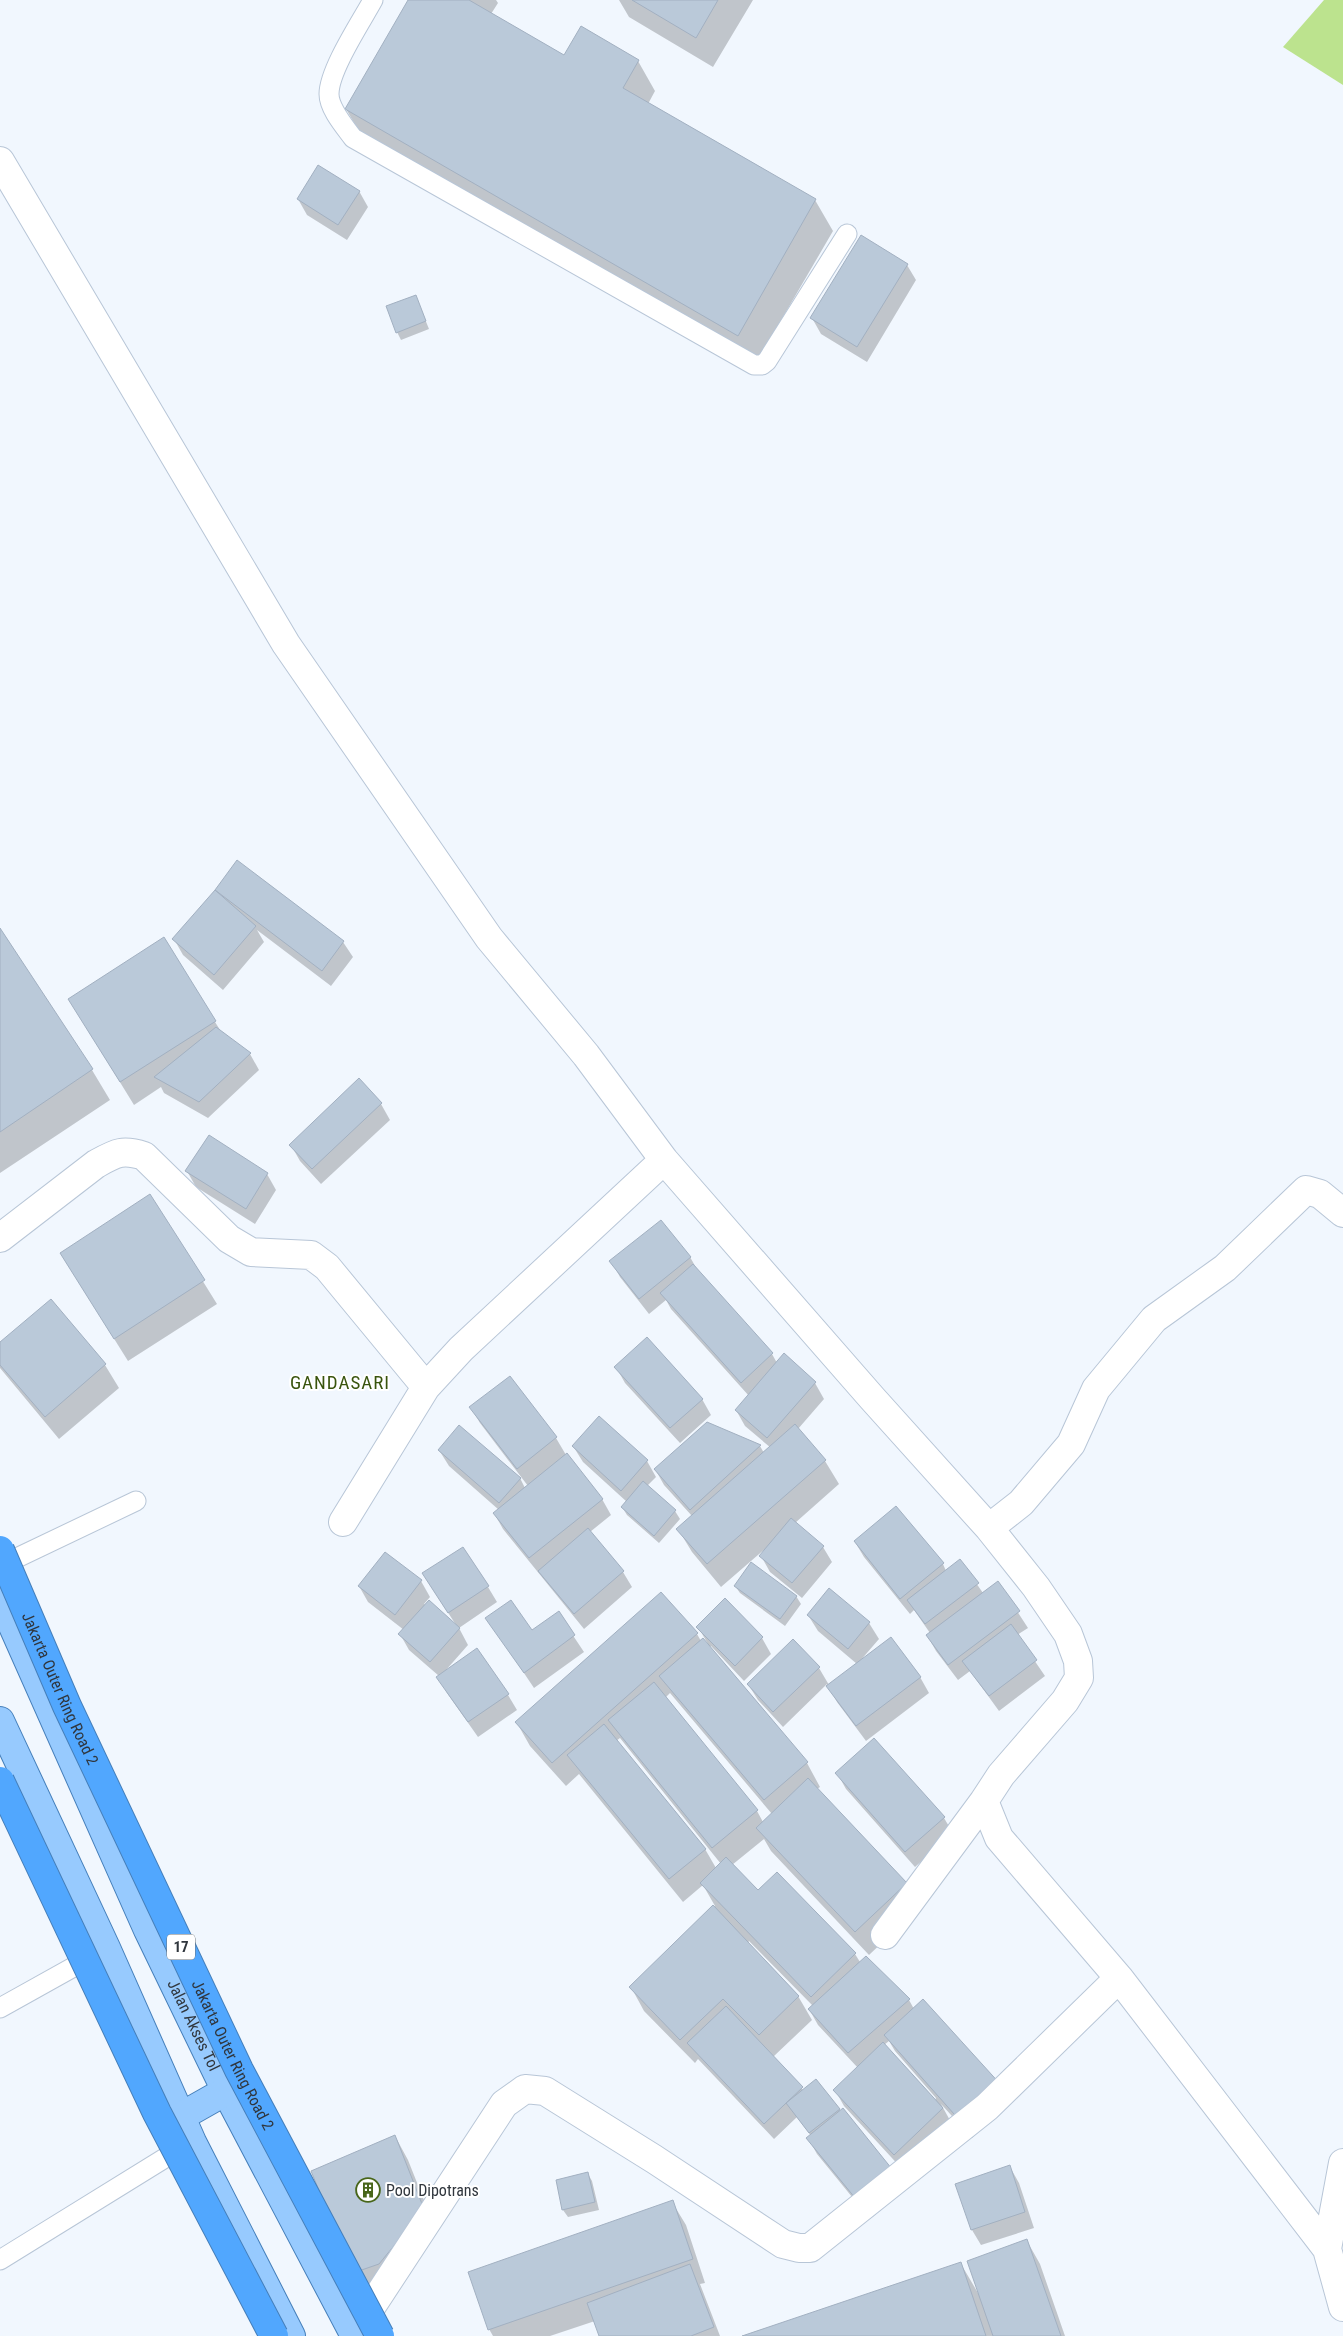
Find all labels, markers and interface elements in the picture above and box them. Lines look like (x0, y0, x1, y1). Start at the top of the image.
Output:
district label: GANDASARI (290, 1371, 390, 1394)
street label: Jakarta Outer Ring Road 2 (18, 1609, 102, 1768)
road number: 17 (167, 1934, 195, 1960)
street label: Jalan Akses Tol (163, 1976, 224, 2074)
street label: Jakarta Outer Ring Road 2 (188, 1977, 278, 2133)
building icon: Pool Dipotrans (355, 2177, 381, 2203)
place label: Pool Dipotrans (386, 2181, 479, 2200)

